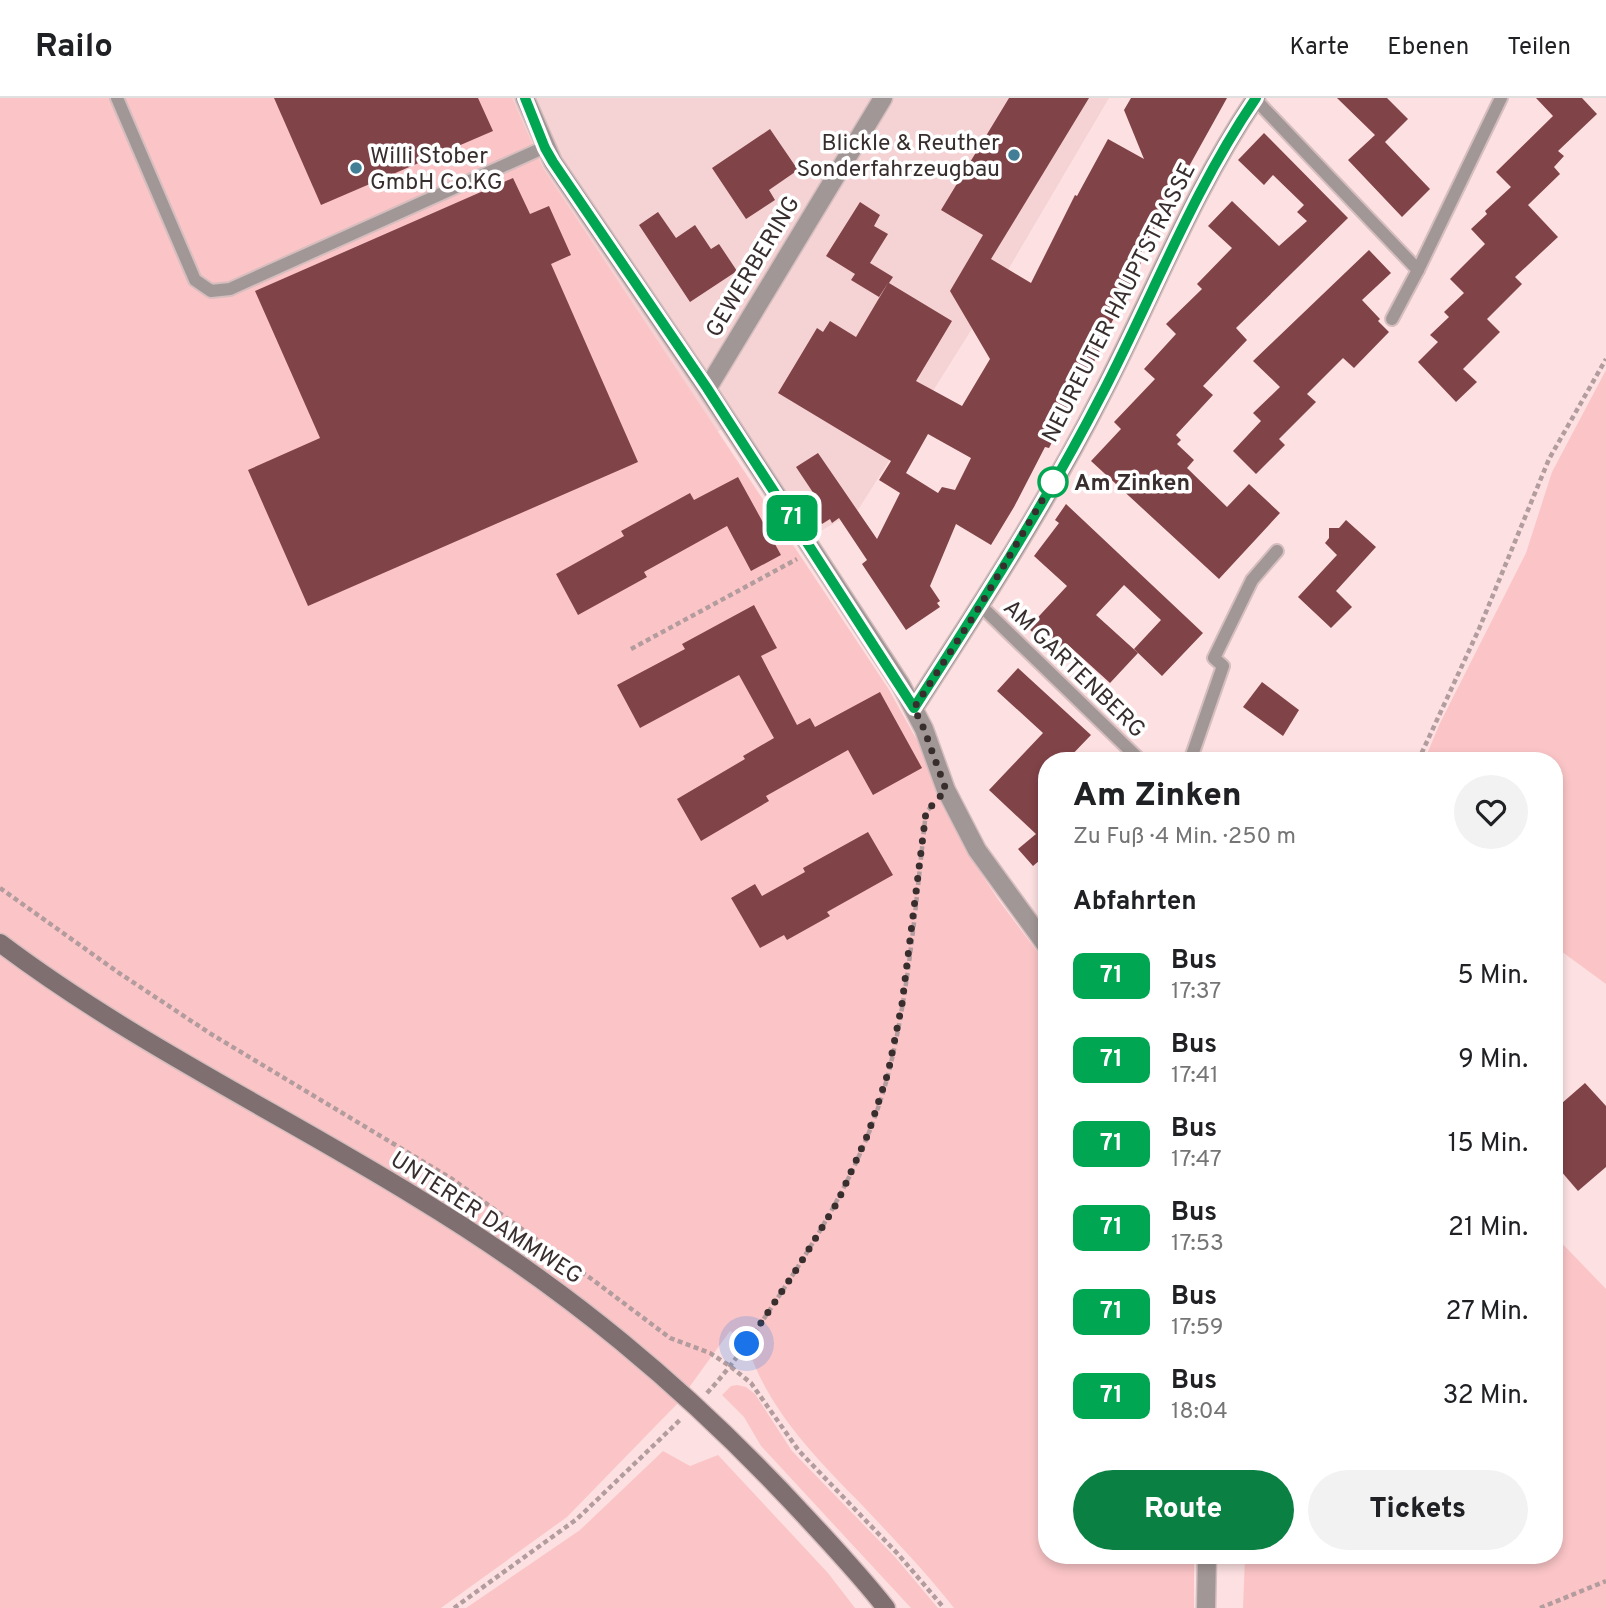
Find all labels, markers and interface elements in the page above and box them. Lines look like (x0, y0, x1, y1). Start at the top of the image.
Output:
text: Railo (35, 27, 113, 69)
text: Karte (1289, 33, 1349, 63)
text: Ebenen (1387, 33, 1469, 63)
text: Teilen (1507, 33, 1571, 63)
place label: Blickle & Reuther Sonderfahrzeugbau (796, 130, 1000, 185)
place label: Willi Stober GmbH Co.KG (370, 143, 503, 198)
marker: Blickle & Reuther Sonderfahrzeugbau (1006, 147, 1022, 163)
street label: NEUREUTER HAUPTSTRASSE (1037, 159, 1203, 448)
marker: Willi Stober GmbH Co.KG (348, 160, 364, 176)
street label: GEWERBERING (701, 191, 808, 343)
marker: Am Zinken (1038, 467, 1068, 497)
place label: Am Zinken (1074, 470, 1190, 499)
line badge: 71 (760, 495, 824, 541)
text: 71 (781, 503, 803, 533)
street label: AM GARTENBERG (996, 594, 1151, 745)
button: heart (1454, 775, 1528, 849)
text: Am Zinken (1073, 776, 1242, 818)
text: Zu Fuß · 4 Min. · 250 m (1073, 823, 1296, 852)
text: Abfahrten (1073, 886, 1197, 919)
text: Bus (1171, 945, 1217, 978)
text: 5 Min. (1458, 960, 1528, 993)
text: 71 (1100, 961, 1123, 991)
text: 17:37 (1171, 978, 1221, 1007)
text: Bus (1171, 1029, 1217, 1062)
text: 9 Min. (1458, 1044, 1528, 1077)
text: 71 (1100, 1045, 1123, 1075)
text: 17:41 (1171, 1062, 1219, 1091)
text: Bus (1171, 1113, 1217, 1146)
text: 15 Min. (1448, 1128, 1528, 1161)
text: 71 (1100, 1129, 1123, 1159)
street label: UNTERER DAMMWEG (384, 1146, 587, 1292)
text: 17:47 (1171, 1146, 1222, 1175)
text: Bus (1171, 1197, 1217, 1230)
text: 21 Min. (1448, 1212, 1528, 1245)
text: 71 (1100, 1213, 1123, 1243)
text: 17:53 (1171, 1230, 1224, 1259)
text: Bus (1171, 1281, 1217, 1314)
text: 27 Min. (1446, 1296, 1528, 1329)
text: 71 (1100, 1297, 1123, 1327)
text: 17:59 (1171, 1314, 1224, 1343)
your location (729, 1326, 764, 1361)
text: Bus (1171, 1365, 1217, 1398)
text: 32 Min. (1443, 1380, 1528, 1413)
text: 71 (1100, 1381, 1123, 1411)
text: 18:04 (1171, 1398, 1228, 1427)
button: Route (1073, 1470, 1294, 1550)
button: Tickets (1308, 1470, 1528, 1550)

